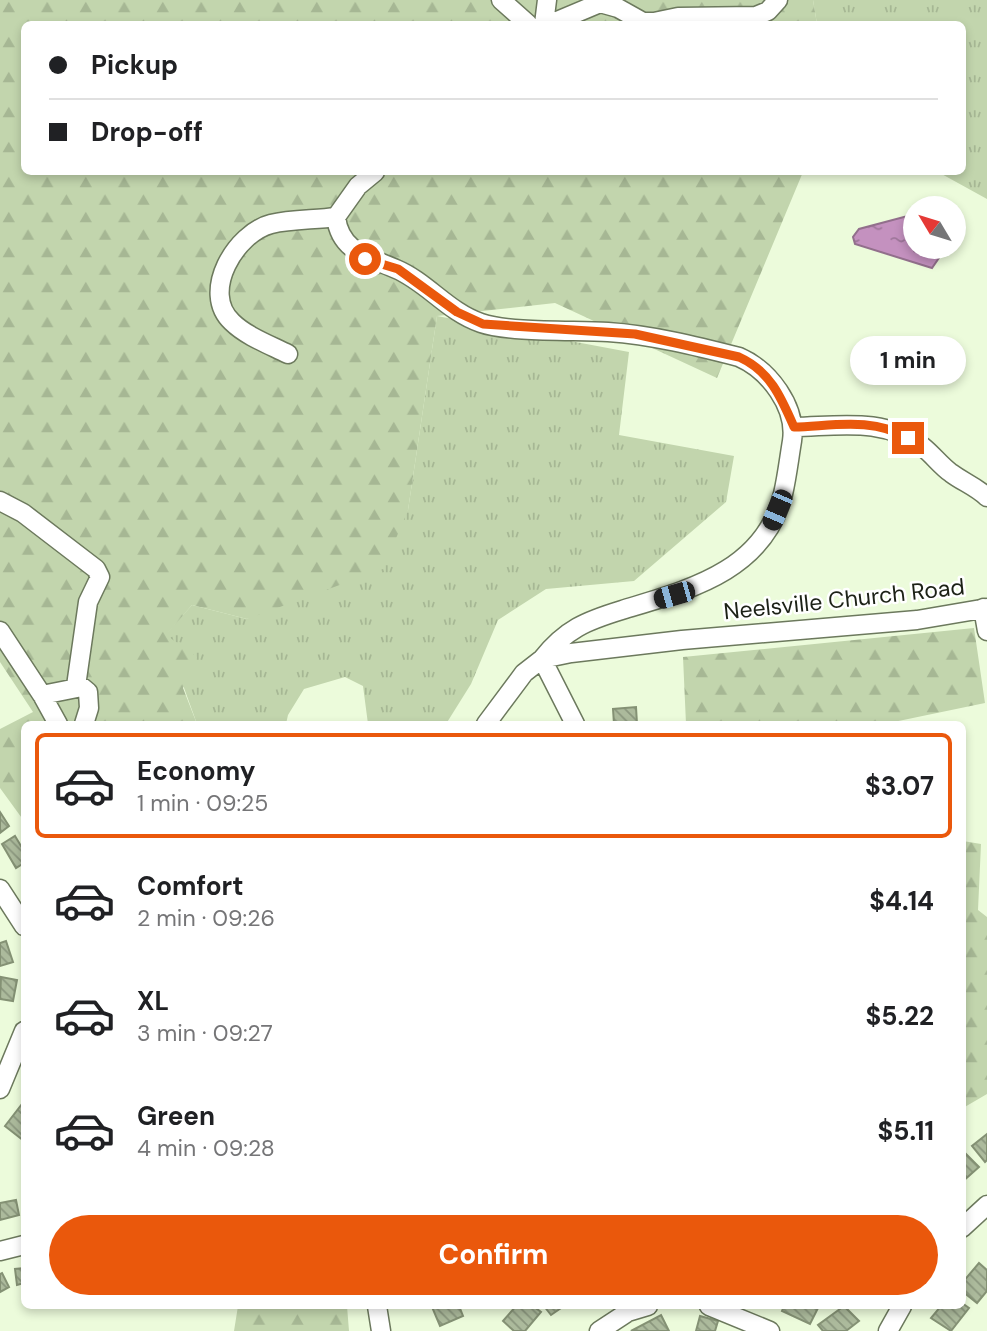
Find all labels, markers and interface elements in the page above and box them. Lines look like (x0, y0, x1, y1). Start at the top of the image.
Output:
text: Pickup (91, 48, 178, 82)
text: Drop-off (91, 115, 203, 149)
north arrow (903, 196, 966, 259)
map controls (903, 196, 966, 259)
route start (349, 243, 381, 275)
callout: 1 min (850, 336, 966, 386)
text: 1 min (880, 345, 936, 375)
route end (892, 422, 924, 454)
car (760, 487, 795, 533)
street label: Neelsville Church Road (722, 571, 966, 627)
car (651, 579, 698, 611)
icon: car (53, 754, 116, 817)
text: Economy (137, 754, 255, 788)
text: $3.07 (865, 769, 934, 803)
text: 1 min · 09:25 (137, 788, 268, 818)
icon: car (53, 869, 116, 932)
text: Comfort (137, 869, 243, 903)
text: $4.14 (869, 884, 934, 918)
text: 2 min · 09:26 (137, 903, 275, 933)
icon: car (53, 984, 116, 1047)
text: XL (137, 984, 169, 1018)
text: $5.22 (866, 999, 934, 1033)
text: 3 min · 09:27 (137, 1018, 273, 1048)
icon: car (53, 1099, 116, 1162)
text: Green (137, 1099, 215, 1133)
text: $5.11 (878, 1114, 934, 1148)
text: 4 min · 09:28 (137, 1133, 275, 1163)
button: Confirm (49, 1215, 938, 1295)

